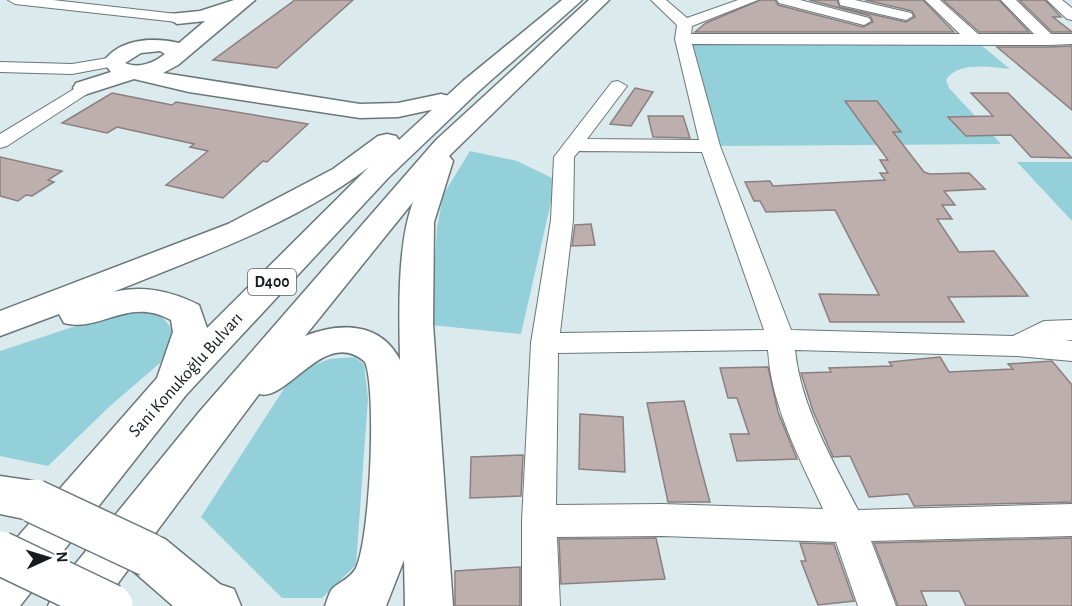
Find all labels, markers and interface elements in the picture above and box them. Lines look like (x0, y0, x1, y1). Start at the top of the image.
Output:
road number: D400 (248, 269, 296, 295)
street label: Sani Konukoğlu Bulvarı (126, 309, 246, 441)
north arrow (18, 528, 78, 588)
text: N (54, 551, 70, 563)

